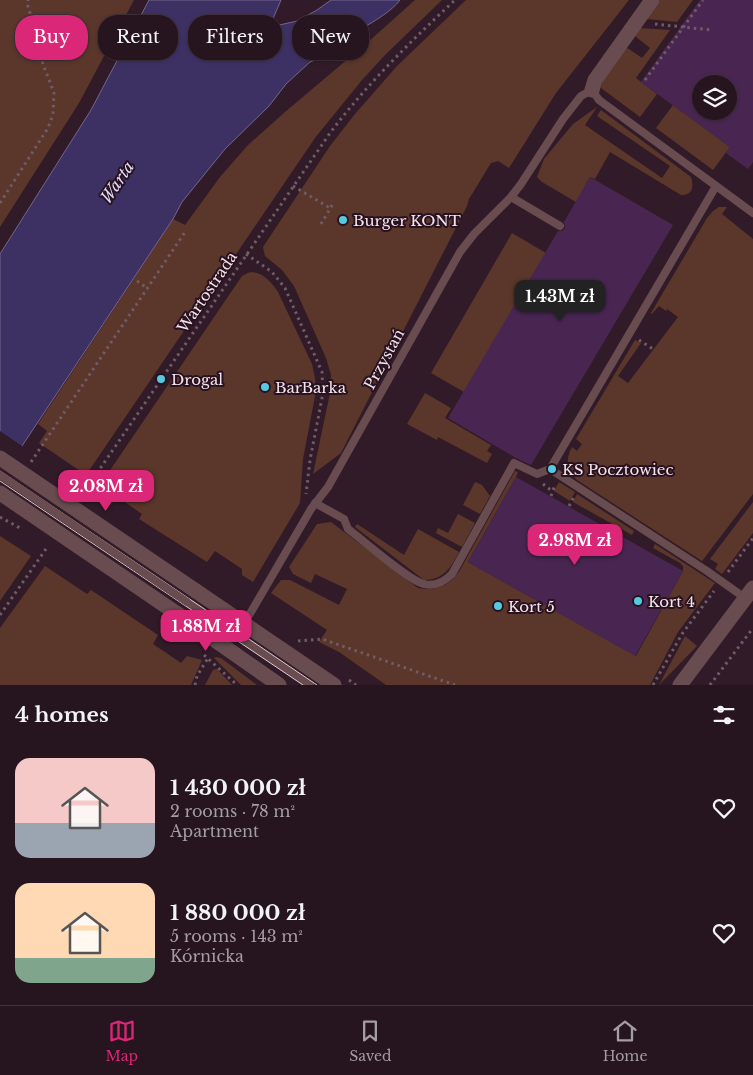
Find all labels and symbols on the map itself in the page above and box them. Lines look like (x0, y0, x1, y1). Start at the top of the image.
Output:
water label: Warta (96, 157, 138, 207)
place label: Burger KONT (353, 211, 461, 230)
marker: Burger KONT (337, 214, 349, 226)
street label: Wartostrada (172, 247, 241, 337)
pin: 1.43M zł (508, 280, 612, 322)
street label: Przystań (360, 325, 408, 393)
place label: Drogal (171, 370, 223, 389)
marker: Drogal (155, 373, 167, 385)
place label: BarBarka (275, 378, 347, 397)
marker: BarBarka (259, 381, 271, 393)
place label: KS Pocztowiec (562, 460, 673, 479)
marker: KS Pocztowiec (546, 463, 558, 475)
pin: 2.08M zł (54, 470, 158, 512)
pin: 2.98M zł (523, 524, 627, 566)
place label: Kort 4 (648, 592, 695, 611)
marker: Kort 4 (632, 595, 644, 607)
place label: Kort 5 (508, 597, 555, 616)
marker: Kort 5 (492, 600, 504, 612)
pin: 1.88M zł (154, 610, 258, 652)

